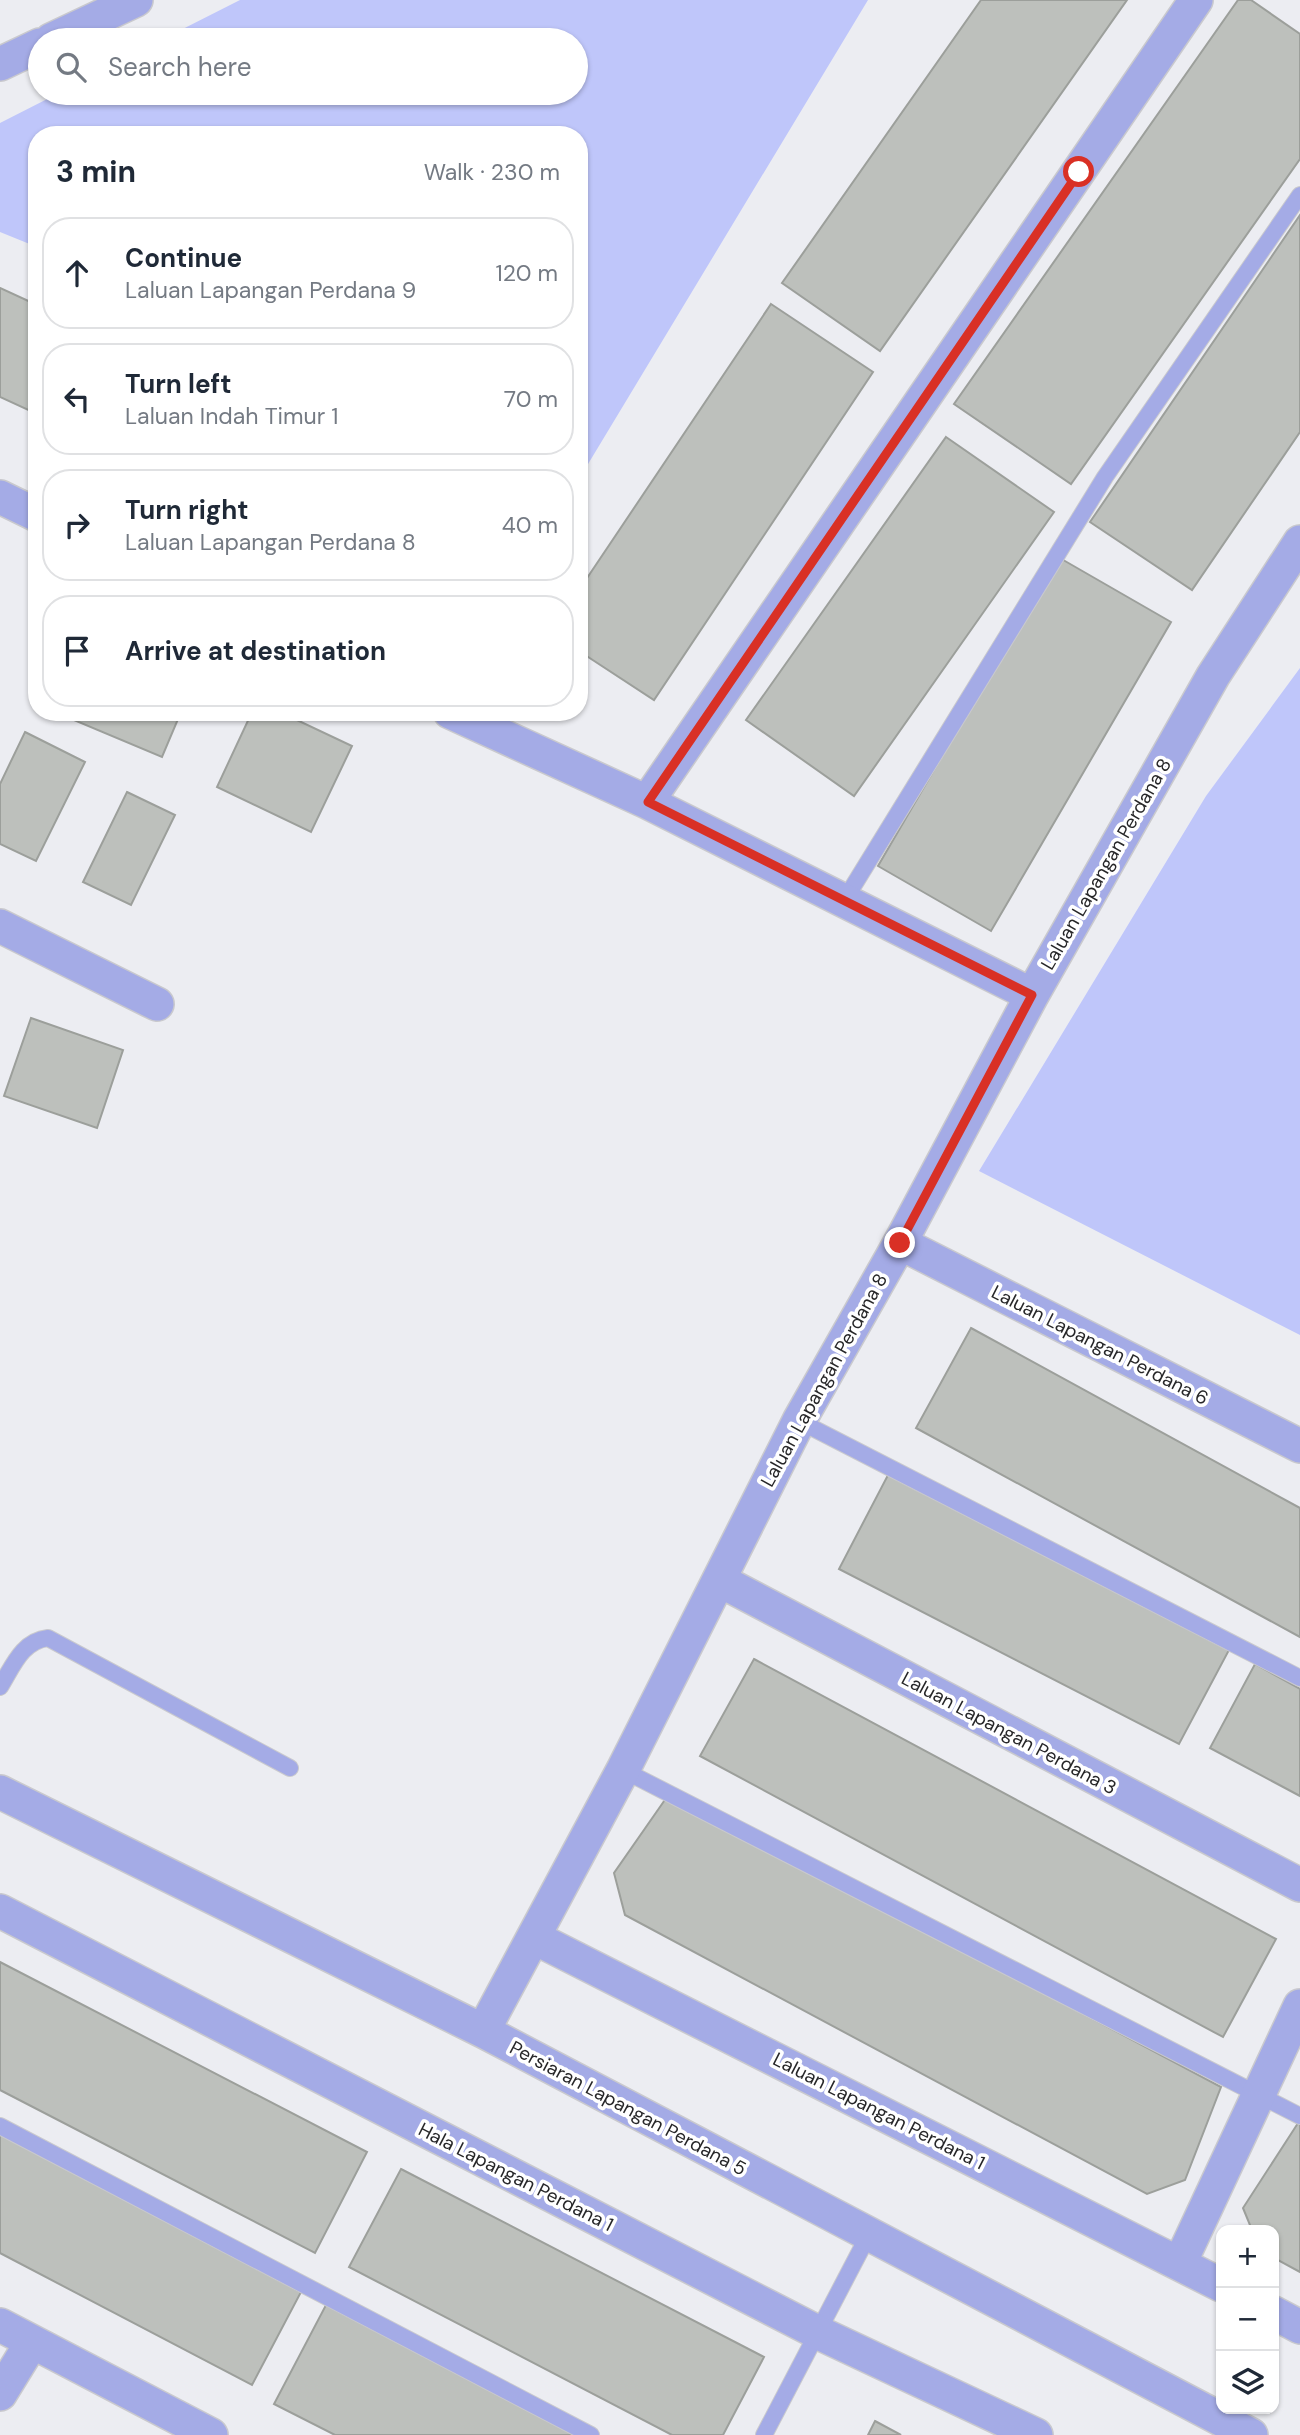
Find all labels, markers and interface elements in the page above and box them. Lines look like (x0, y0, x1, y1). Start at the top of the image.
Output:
search box (28, 28, 588, 105)
icon: search (52, 48, 90, 86)
text: Search here (108, 50, 251, 84)
text: 3 min (56, 152, 136, 191)
route start (1063, 156, 1094, 187)
text: Walk · 230 m (424, 157, 560, 187)
text: Continue (125, 241, 242, 275)
icon: ahead (58, 254, 96, 292)
text: 120 m (495, 258, 558, 288)
text: Laluan Lapangan Perdana 9 (125, 275, 416, 305)
text: Turn left (125, 367, 232, 401)
icon: left (58, 380, 96, 418)
text: 70 m (504, 384, 558, 414)
text: Laluan Indah Timur 1 (125, 401, 339, 431)
text: Turn right (125, 493, 249, 527)
icon: right (58, 506, 96, 544)
text: 40 m (502, 510, 558, 540)
text: Laluan Lapangan Perdana 8 (125, 527, 416, 557)
icon: arrive (58, 632, 96, 670)
text: Arrive at destination (125, 634, 386, 668)
street label: Laluan Lapangan Perdana 8 (1035, 754, 1177, 974)
route end (884, 1227, 915, 1258)
street label: Laluan Lapangan Perdana 8 (755, 1269, 893, 1491)
street label: Laluan Lapangan Perdana 6 (987, 1279, 1213, 1411)
street label: Laluan Lapangan Perdana 3 (897, 1666, 1121, 1800)
street label: Persiaran Lapangan Perdana 5 (505, 2035, 751, 2181)
street label: Laluan Lapangan Perdana 1 (769, 2047, 989, 2175)
street label: Hala Lapangan Perdana 1 (414, 2117, 618, 2237)
map controls (1216, 2225, 1279, 2414)
button: + (1216, 2225, 1279, 2288)
button: − (1216, 2288, 1279, 2351)
button: layers (1216, 2351, 1279, 2414)

